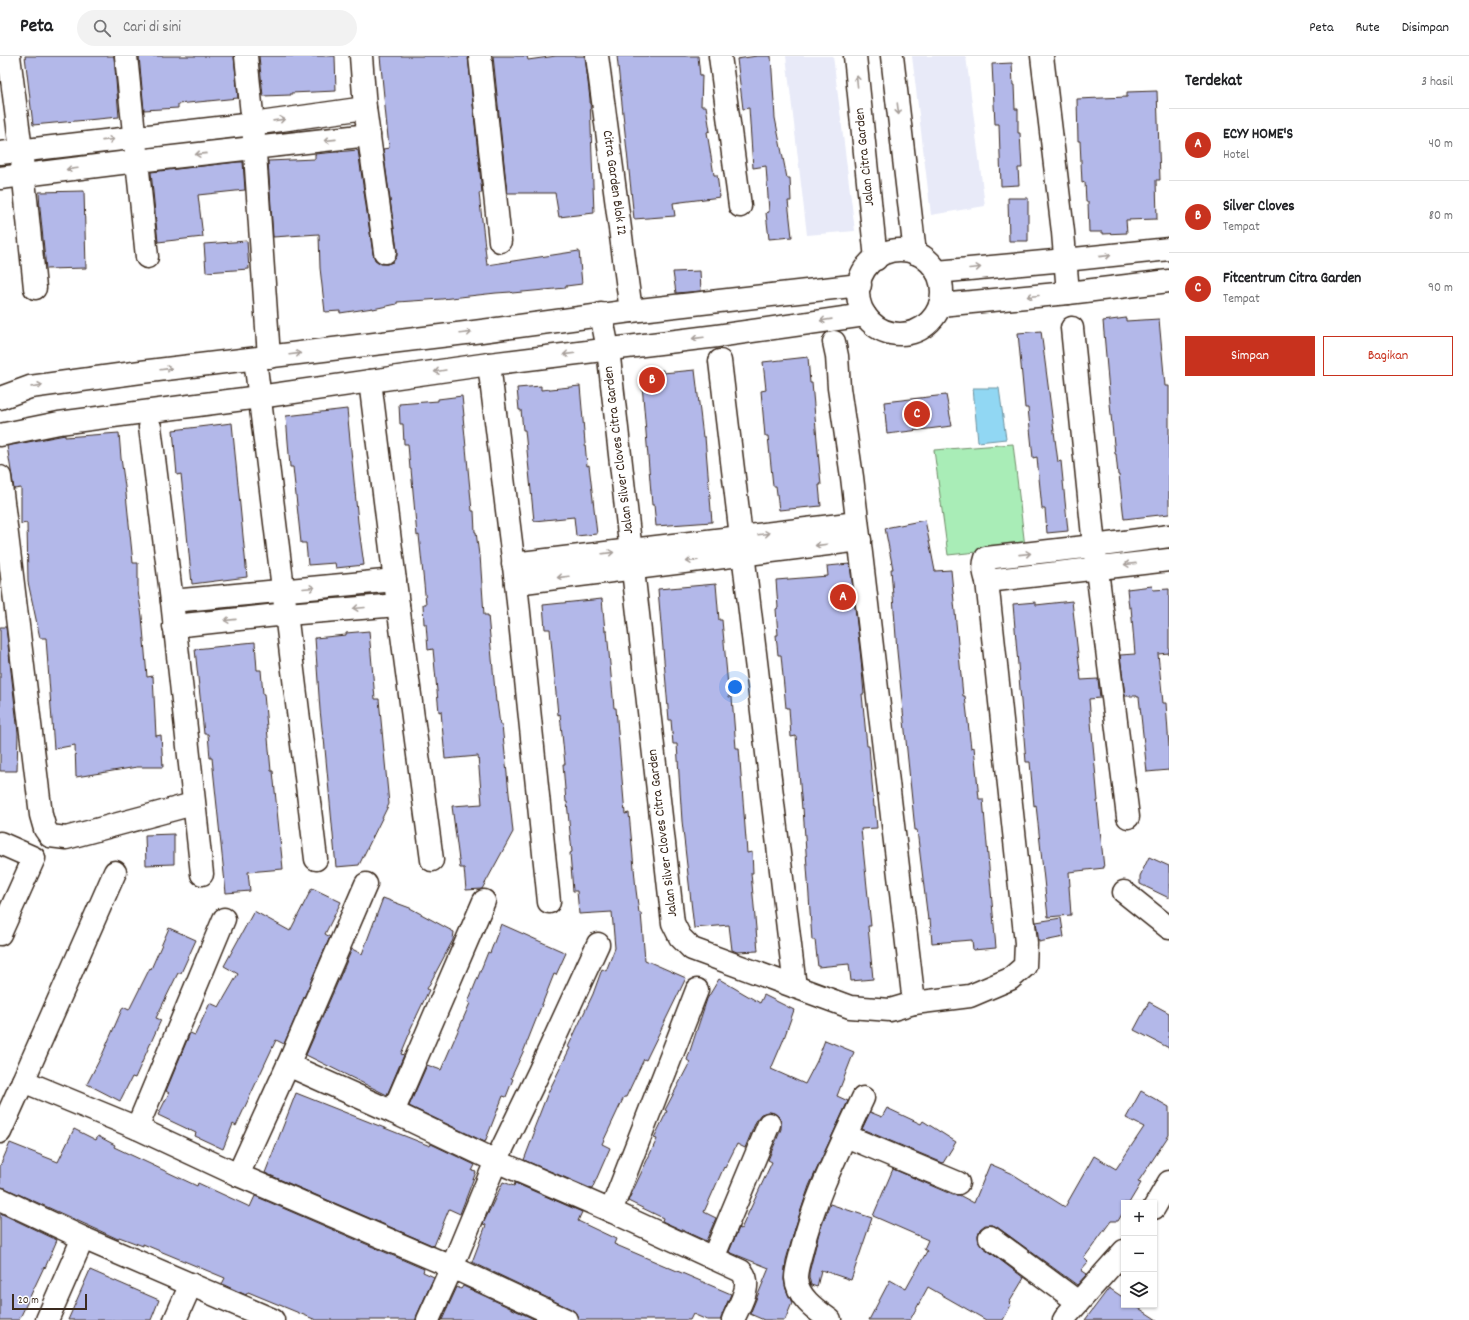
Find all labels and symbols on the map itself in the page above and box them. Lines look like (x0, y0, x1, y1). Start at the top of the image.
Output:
one-way arrow (854, 75, 861, 88)
one-way arrow (895, 102, 902, 115)
street label: Jalan Citra Garden (850, 107, 880, 207)
one-way arrow (272, 116, 285, 124)
street label: Citra Garden Blok I2 (597, 129, 631, 237)
one-way arrow (101, 136, 114, 144)
one-way arrow (324, 136, 337, 144)
one-way arrow (195, 150, 208, 158)
one-way arrow (66, 165, 79, 173)
one-way arrow (1098, 252, 1111, 260)
one-way arrow (968, 265, 981, 272)
one-way arrow (1027, 293, 1040, 300)
one-way arrow (820, 316, 833, 324)
one-way arrow (459, 329, 472, 337)
one-way arrow (692, 334, 705, 342)
one-way arrow (288, 350, 301, 358)
one-way arrow (562, 350, 575, 358)
one-way arrow (159, 365, 172, 373)
street label: Jalan Silver Cloves Citra Garden (599, 365, 639, 535)
pin: B (639, 365, 665, 395)
one-way arrow (434, 367, 447, 375)
one-way arrow (30, 382, 43, 390)
pin: C (904, 399, 930, 429)
one-way arrow (757, 530, 770, 538)
one-way arrow (815, 541, 828, 549)
one-way arrow (601, 549, 614, 557)
one-way arrow (1018, 550, 1031, 557)
one-way arrow (686, 557, 699, 565)
one-way arrow (1124, 561, 1137, 568)
one-way arrow (557, 574, 570, 581)
pin: A (830, 582, 856, 612)
one-way arrow (302, 585, 315, 592)
one-way arrow (353, 605, 366, 612)
one-way arrow (224, 616, 237, 624)
your location (725, 677, 745, 697)
street label: Jalan Silver Cloves Citra Garden (643, 748, 683, 918)
scale bar (12, 1292, 87, 1311)

